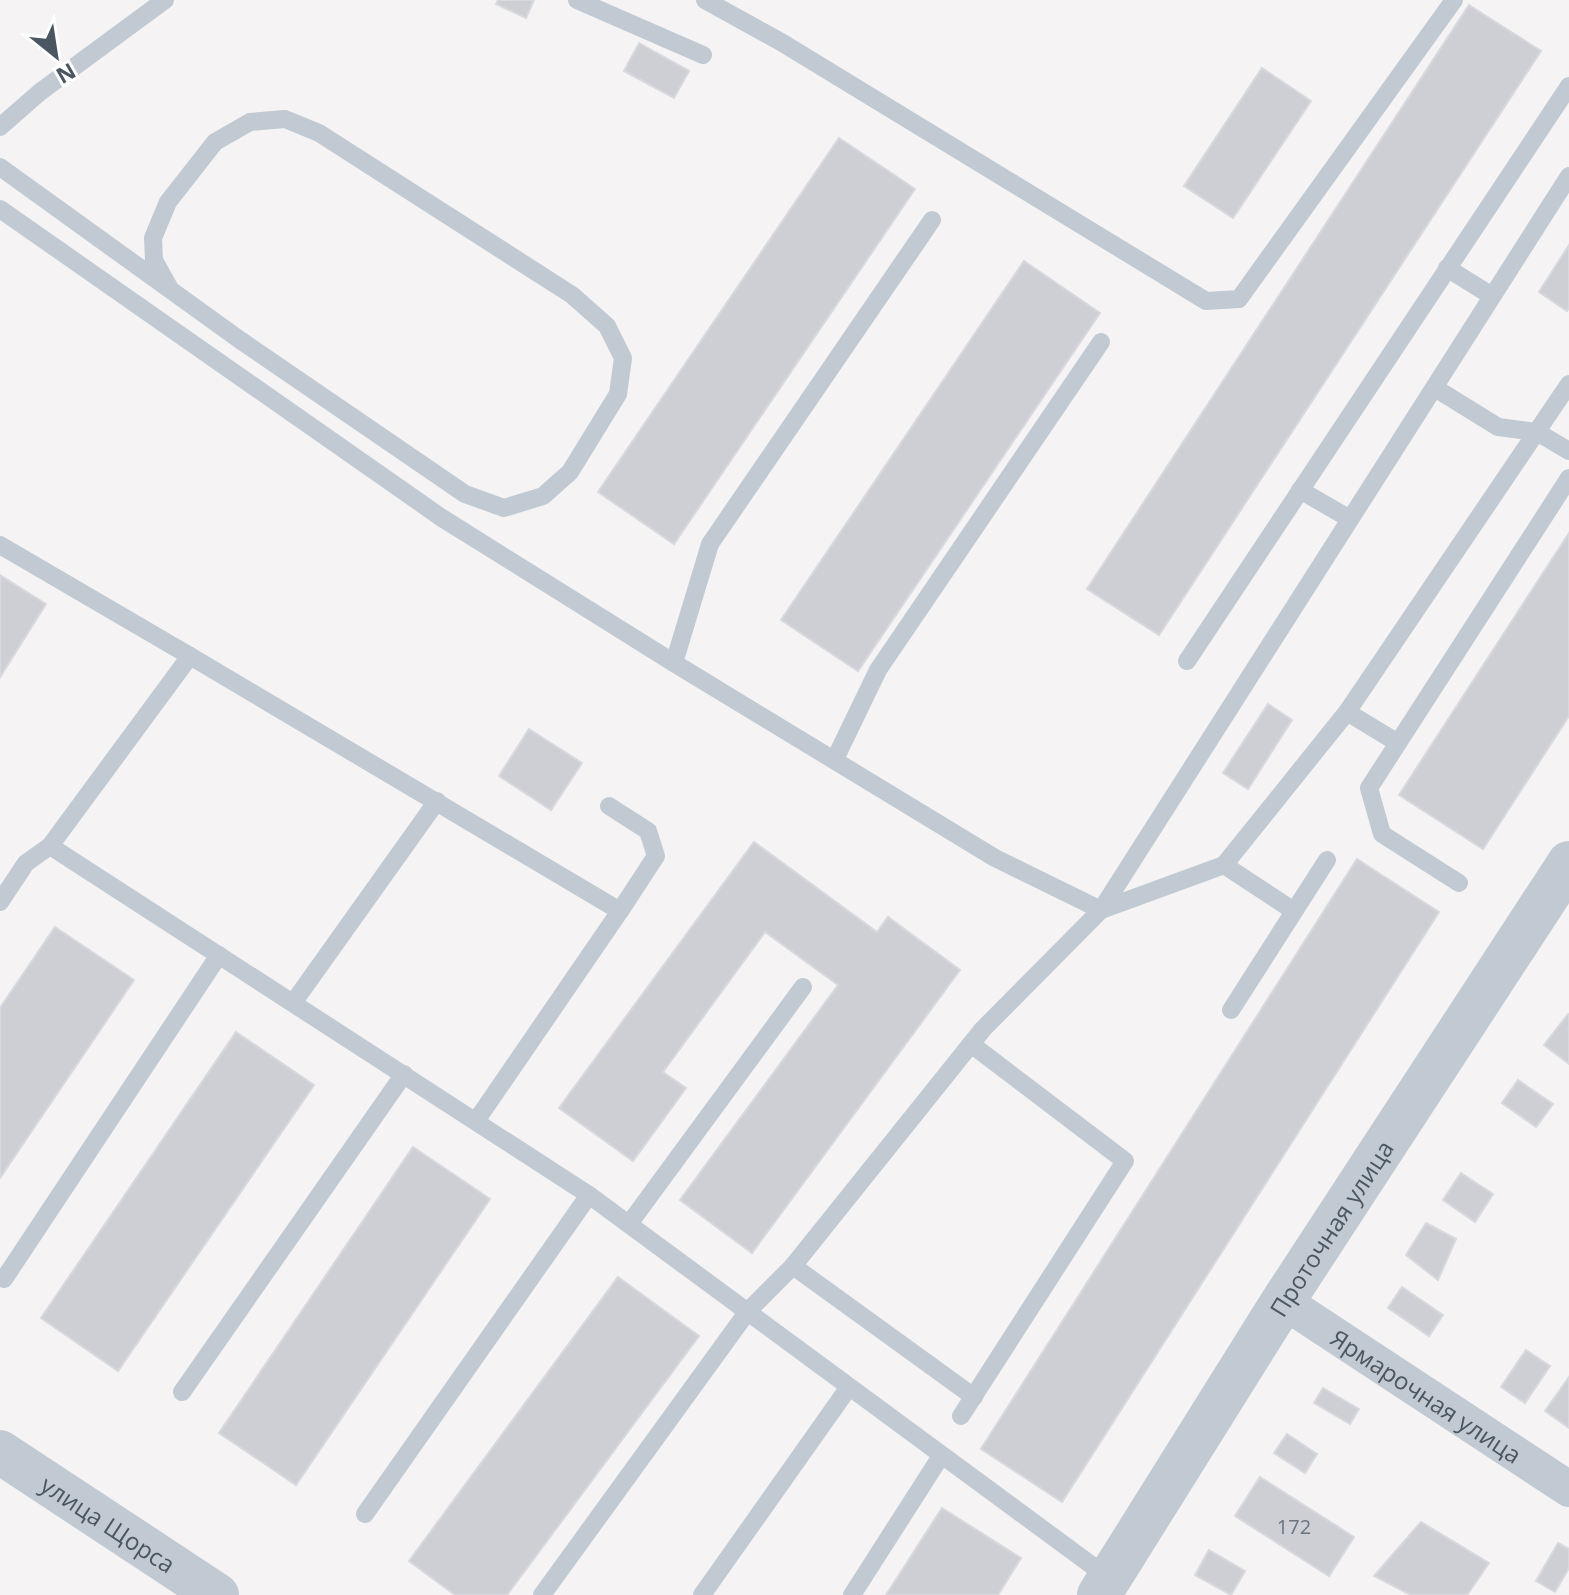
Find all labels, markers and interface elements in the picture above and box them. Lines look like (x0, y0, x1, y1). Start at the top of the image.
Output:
north arrow (16, 16, 96, 96)
text: N (51, 57, 82, 92)
street label: Проточная улица (1261, 1133, 1400, 1322)
street label: Ярмарочная улица (1325, 1321, 1529, 1470)
street label: улица Щорса (35, 1467, 182, 1580)
house number: 172 (1277, 1513, 1311, 1540)

